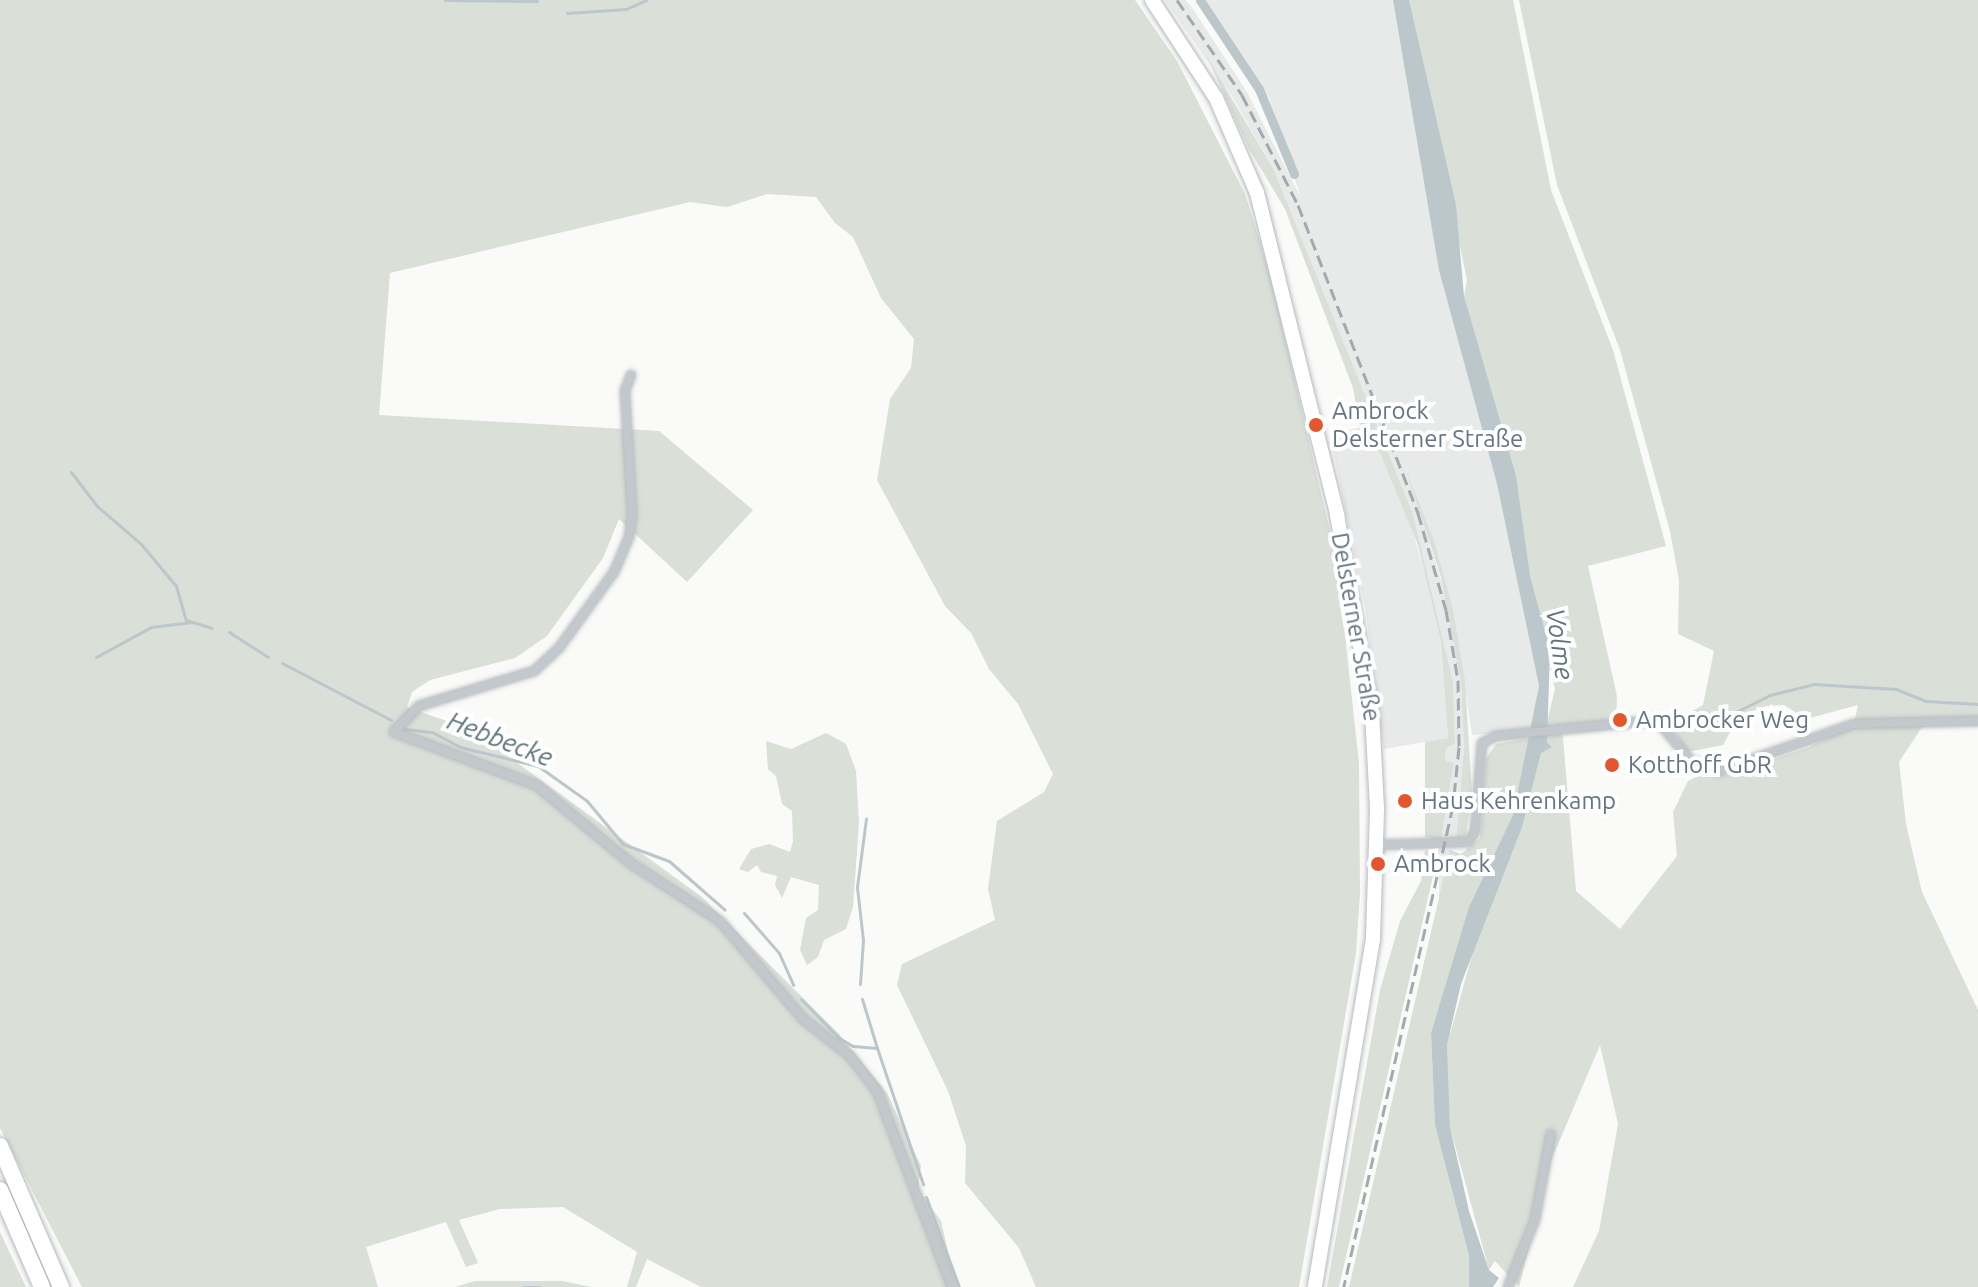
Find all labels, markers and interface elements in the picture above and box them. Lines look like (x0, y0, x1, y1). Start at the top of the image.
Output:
place label: Ambrock Delsterner Straße (1332, 397, 1523, 453)
marker: Ambrock Delsterner Straße (1307, 416, 1325, 434)
street label: Delsterner Straße (1325, 530, 1387, 724)
water label: Volme (1540, 606, 1580, 682)
water label: Hebbecke (443, 705, 557, 773)
place label: Ambrocker Weg (1636, 706, 1809, 734)
marker: Ambrocker Weg (1611, 711, 1629, 729)
place label: Kotthoff GbR (1628, 751, 1772, 779)
marker: Kotthoff GbR (1603, 756, 1621, 774)
place label: Haus Kehrenkamp (1421, 787, 1616, 815)
marker: Haus Kehrenkamp (1396, 792, 1414, 810)
place label: Ambrock (1394, 850, 1491, 878)
marker: Ambrock (1369, 855, 1387, 873)

